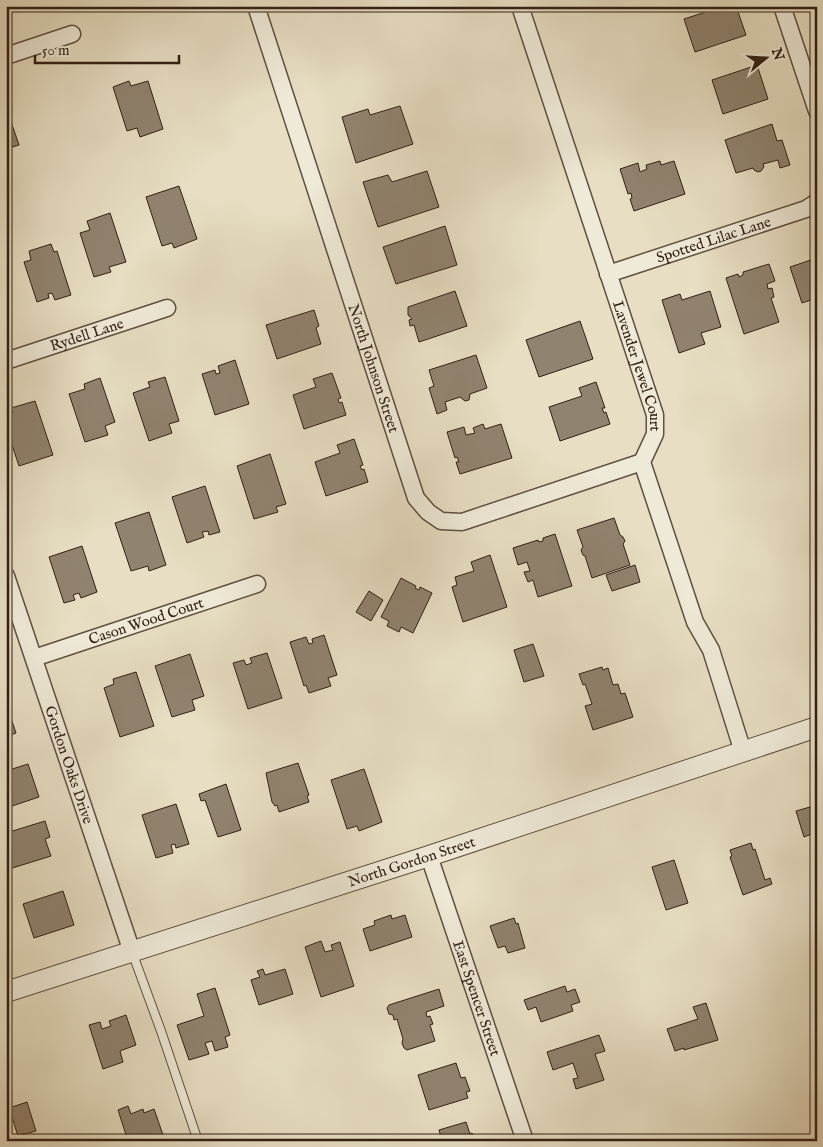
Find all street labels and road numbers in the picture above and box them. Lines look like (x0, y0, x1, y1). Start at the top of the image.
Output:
street label: Spotted Lilac Lane (654, 212, 773, 267)
street label: Lavender Jewel Court (608, 298, 665, 431)
street label: North Johnson Street (344, 302, 404, 435)
street label: Rydell Lane (47, 313, 126, 355)
street label: Cason Wood Court (86, 593, 206, 649)
street label: Gordon Oaks Drive (41, 703, 98, 826)
street label: North Gordon Street (345, 832, 478, 891)
street label: East Spencer Street (449, 938, 505, 1058)

